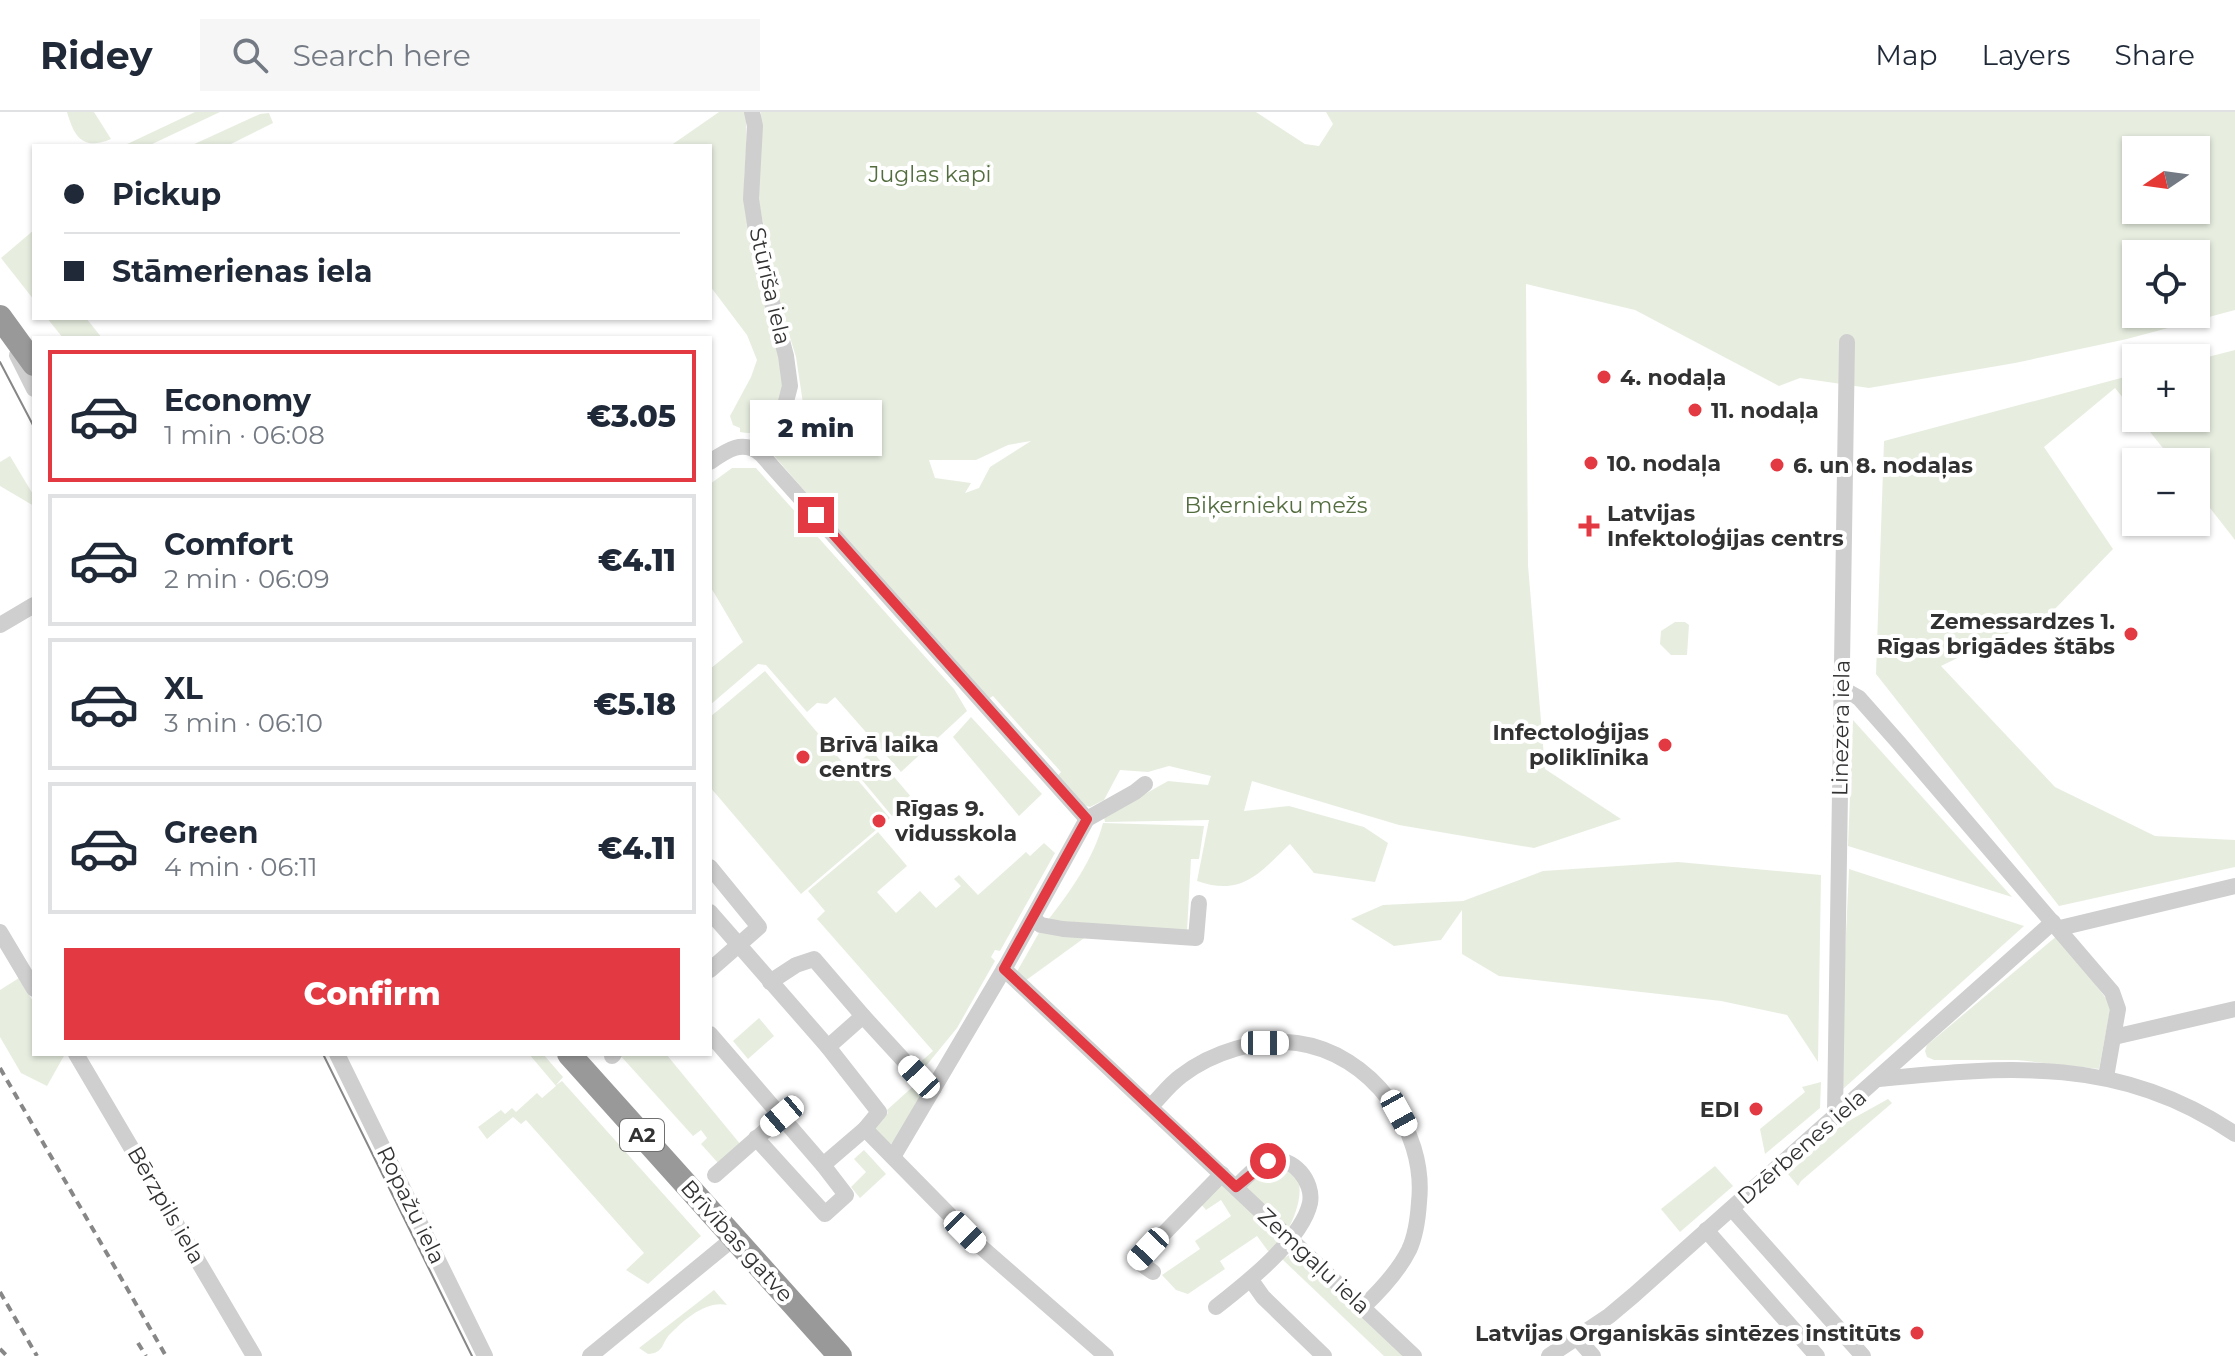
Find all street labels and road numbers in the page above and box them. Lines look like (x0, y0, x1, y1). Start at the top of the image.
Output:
street label: Stūrīša iela (743, 225, 797, 347)
street label: Linezera iela (1826, 660, 1856, 796)
street label: Dzērbenes iela (1732, 1084, 1872, 1210)
road number: A2 (620, 1119, 664, 1151)
street label: Bērzpils iela (121, 1141, 211, 1269)
street label: Ropažu iela (371, 1142, 451, 1268)
street label: Brīvības gatve (675, 1174, 799, 1308)
street label: Zemgaļu iela (1252, 1202, 1376, 1320)

